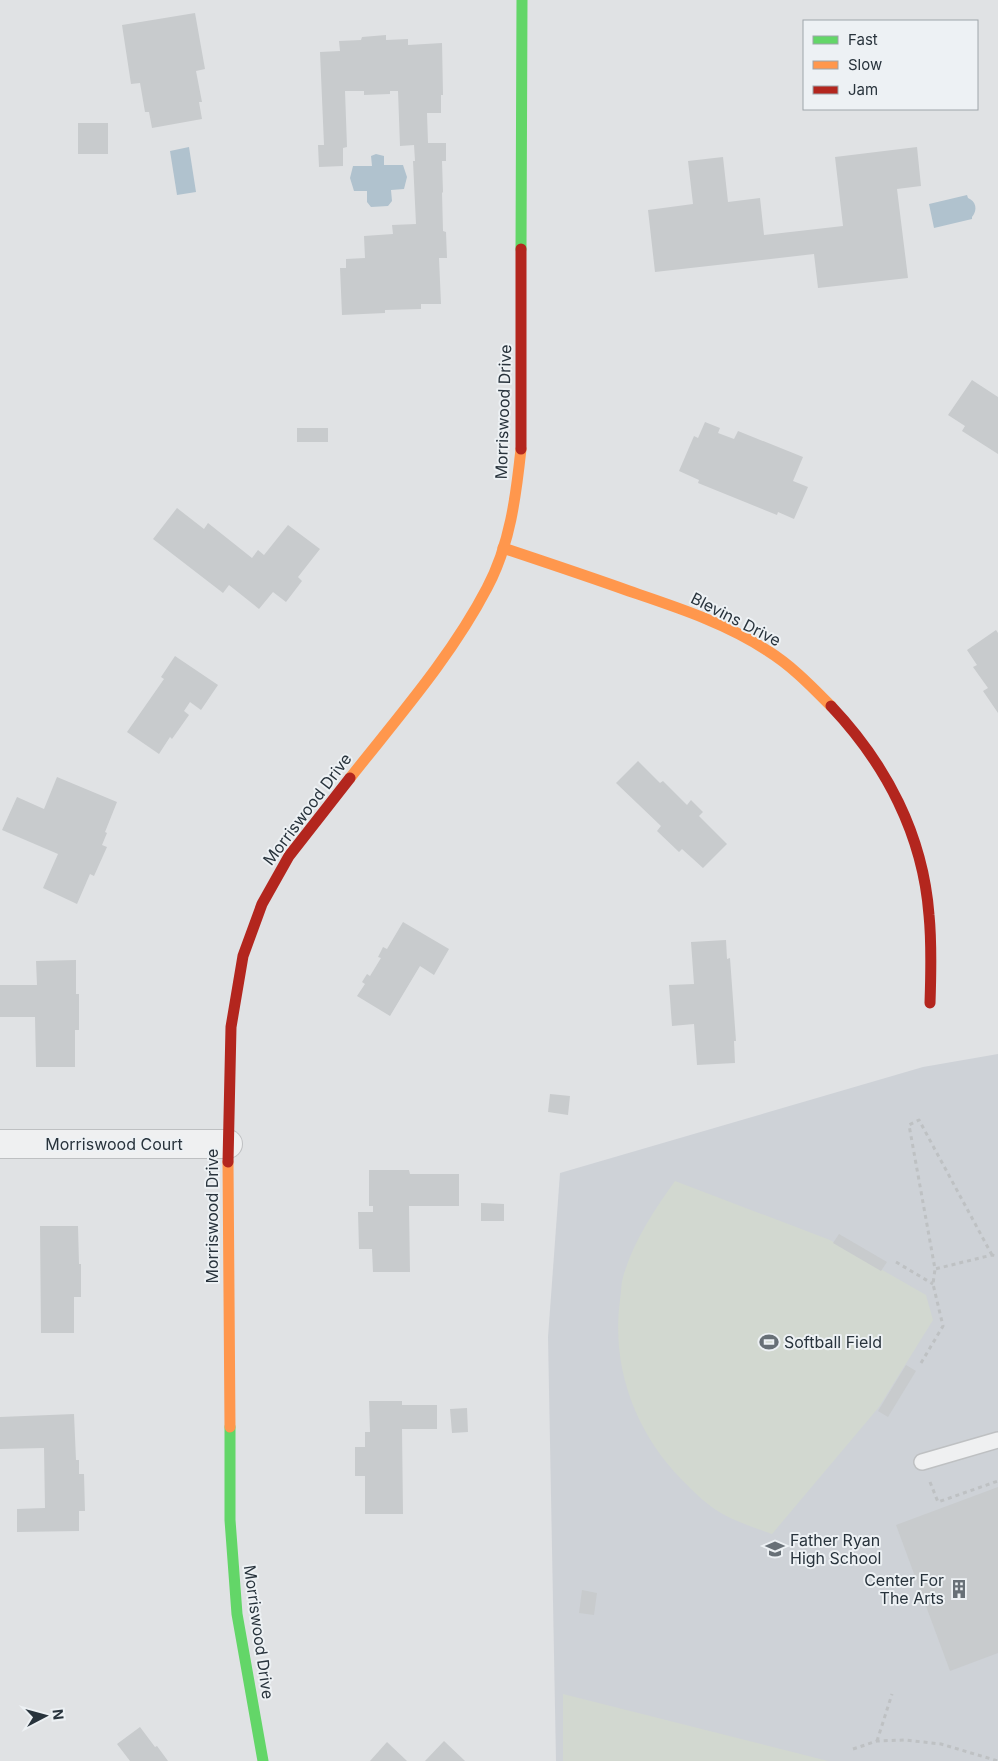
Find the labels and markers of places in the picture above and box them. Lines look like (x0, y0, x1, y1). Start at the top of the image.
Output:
sports icon: Softball Field (758, 1331, 780, 1353)
place label: Softball Field (784, 1332, 882, 1352)
place label: Father Ryan High School (790, 1530, 881, 1568)
school or university icon: Father Ryan High School (764, 1538, 786, 1560)
place label: Center For The Arts (864, 1570, 944, 1608)
building icon: Center For The Arts (948, 1578, 970, 1600)

